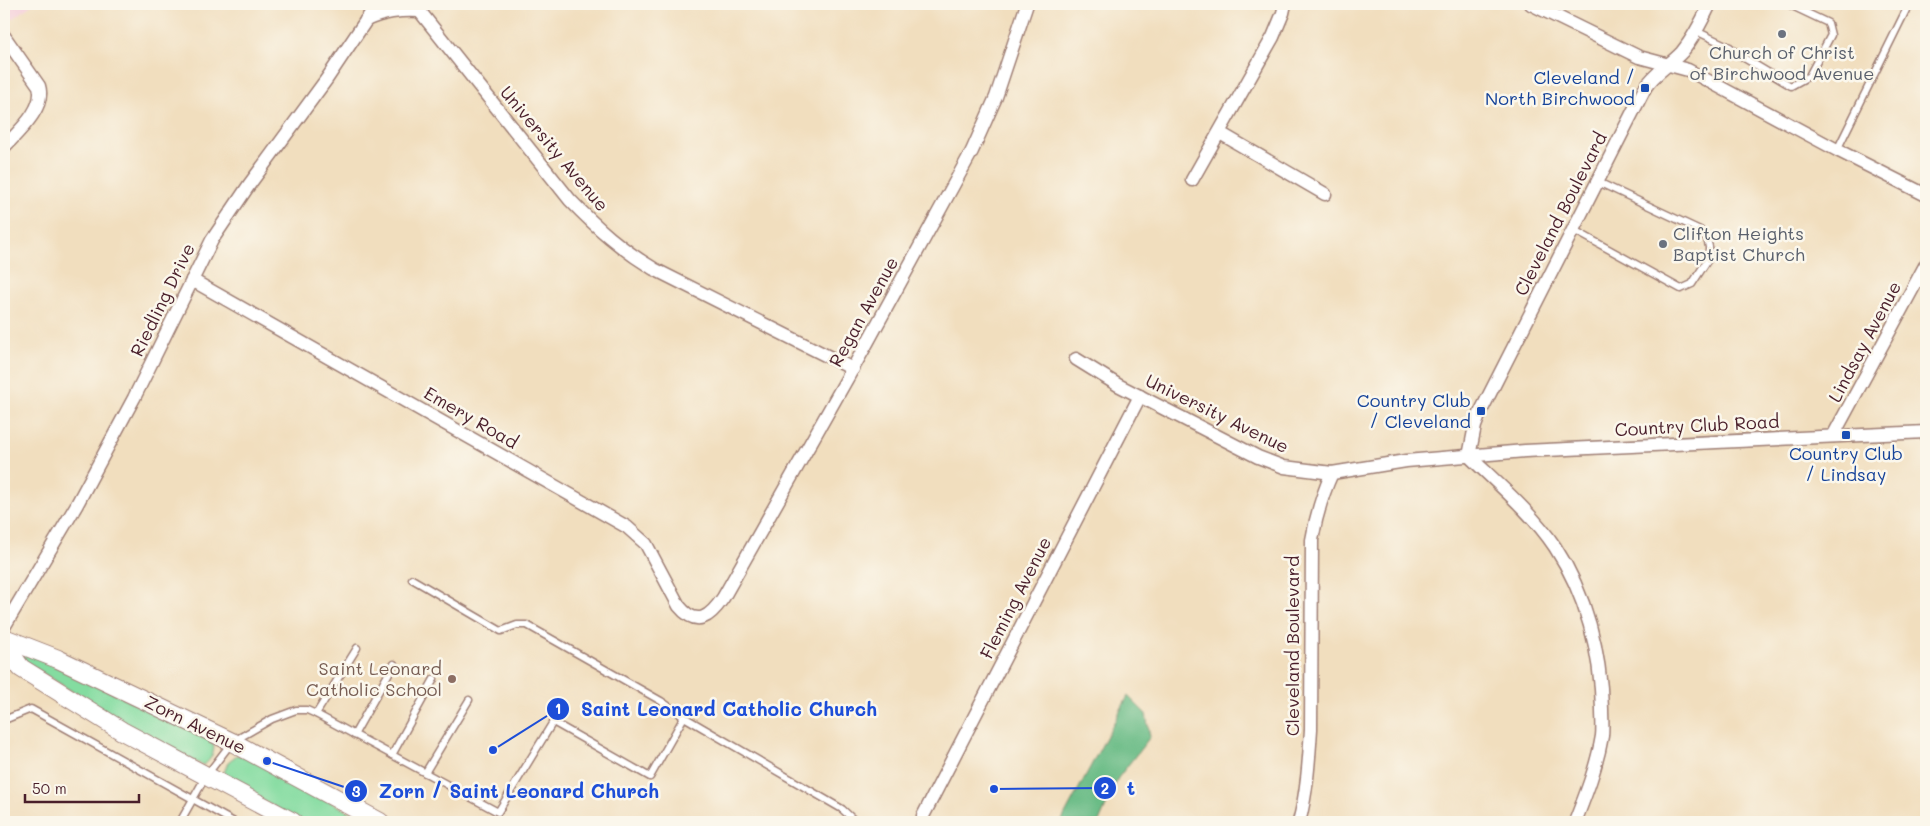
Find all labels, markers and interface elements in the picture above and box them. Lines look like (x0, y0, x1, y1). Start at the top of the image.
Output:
marker: Church of Christ of Birchwood Avenue (1776, 28, 1788, 40)
place label: Church of Christ of Birchwood Avenue (1690, 40, 1874, 85)
place label: Cleveland / North Birchwood (1485, 65, 1635, 110)
street label: University Avenue (495, 81, 614, 216)
marker: Cleveland / North Birchwood (1639, 82, 1651, 94)
street label: Cleveland Boulevard (1508, 128, 1612, 299)
place label: Clifton Heights Baptist Church (1673, 221, 1805, 266)
marker: Clifton Heights Baptist Church (1657, 238, 1669, 250)
street label: Riedling Drive (124, 239, 200, 360)
street label: Regan Avenue (823, 252, 903, 371)
street label: Lindsay Avenue (1822, 277, 1906, 406)
street label: University Avenue (1142, 368, 1293, 458)
street label: Emery Road (420, 381, 523, 454)
place label: Country Club / Cleveland (1357, 388, 1471, 433)
marker: Country Club / Cleveland (1475, 405, 1487, 417)
street label: Country Club Road (1614, 409, 1780, 441)
marker: Country Club / Lindsay (1840, 429, 1852, 441)
place label: Country Club / Lindsay (1789, 441, 1903, 486)
street label: Fleming Avenue (974, 532, 1056, 663)
street label: Cleveland Boulevard (1280, 556, 1304, 736)
place label: Saint Leonard Catholic School (306, 656, 442, 701)
marker: Saint Leonard Catholic School (446, 673, 458, 685)
street label: Zorn Avenue (141, 689, 250, 759)
callout: Saint Leonard Catholic Church (546, 692, 887, 726)
text: Saint Leonard Catholic Church (581, 696, 877, 721)
text: 1 (555, 698, 561, 718)
scale bar (25, 771, 139, 803)
callout: t (1092, 771, 1146, 805)
callout: Zorn / Saint Leonard Church (343, 774, 669, 808)
text: t (1127, 775, 1135, 800)
text: 50 m (32, 778, 67, 798)
text: Zorn / Saint Leonard Church (379, 778, 659, 803)
text: 2 (1101, 778, 1109, 798)
text: 3 (351, 781, 361, 801)

